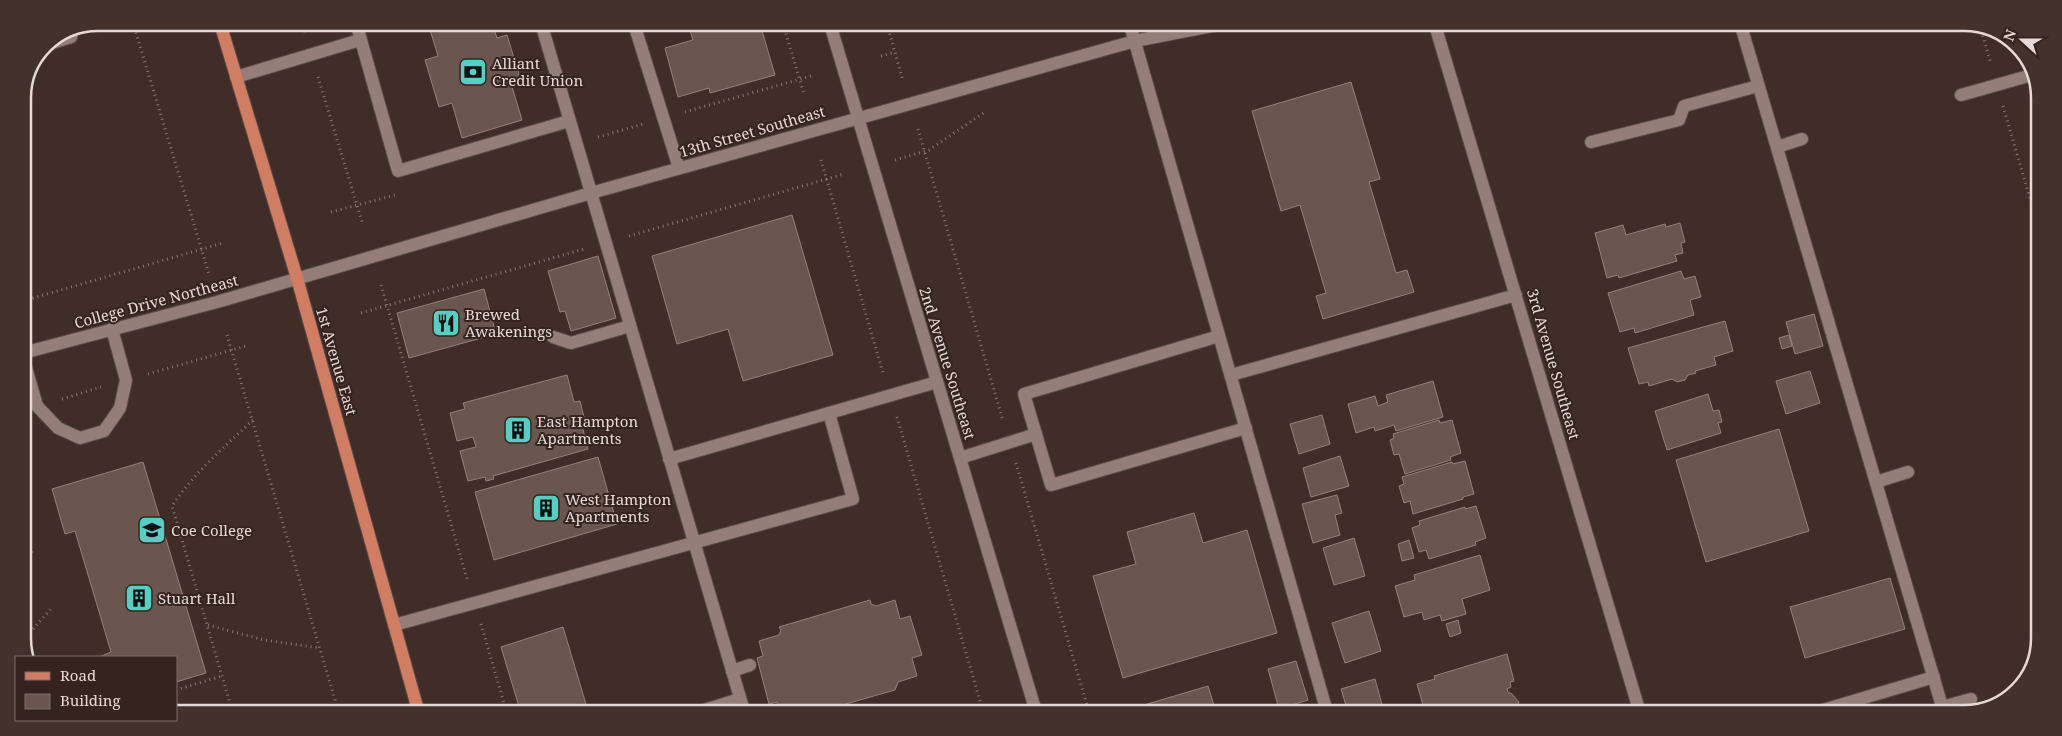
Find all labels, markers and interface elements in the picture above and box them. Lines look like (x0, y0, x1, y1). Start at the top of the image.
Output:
north arrow (1997, 15, 2047, 65)
text: N (1999, 27, 2020, 44)
place label: Alliant Credit Union (492, 53, 583, 90)
bank icon: Alliant Credit Union (458, 57, 488, 87)
street label: 13th Street Southeast (677, 101, 827, 161)
street label: College Drive Northeast (72, 269, 240, 333)
street label: 2nd Avenue Southeast (915, 284, 981, 442)
street label: 3rd Avenue Southeast (1523, 286, 1585, 442)
place label: Brewed Awakenings (465, 304, 552, 341)
street label: 1st Avenue East (312, 305, 362, 417)
restaurant icon: Brewed Awakenings (431, 308, 461, 338)
place label: East Hampton Apartments (537, 411, 638, 448)
building icon: East Hampton Apartments (503, 415, 533, 445)
place label: West Hampton Apartments (565, 489, 671, 526)
building icon: West Hampton Apartments (531, 493, 561, 523)
school or university icon: Coe College (137, 515, 167, 545)
place label: Coe College (171, 520, 252, 540)
building icon: Stuart Hall (124, 583, 154, 613)
place label: Stuart Hall (158, 588, 236, 608)
legend (15, 656, 178, 721)
text: Road (60, 665, 96, 685)
text: Building (60, 690, 121, 710)

